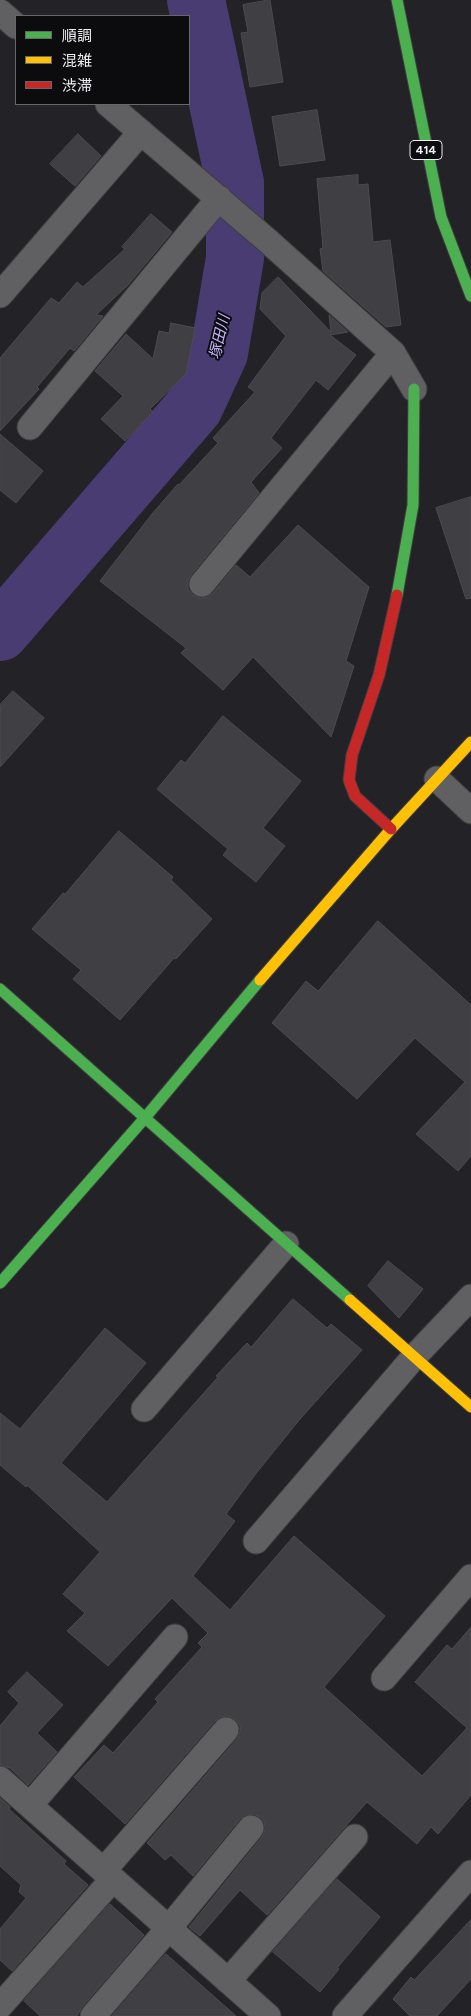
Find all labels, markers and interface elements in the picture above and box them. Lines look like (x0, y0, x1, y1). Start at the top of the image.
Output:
legend (15, 15, 190, 105)
text: 順調 (62, 27, 92, 45)
text: 混雑 (62, 52, 92, 70)
text: 渋滞 (62, 77, 92, 95)
road number: 414 (410, 140, 442, 160)
water label: 塚田川 (206, 313, 234, 361)

